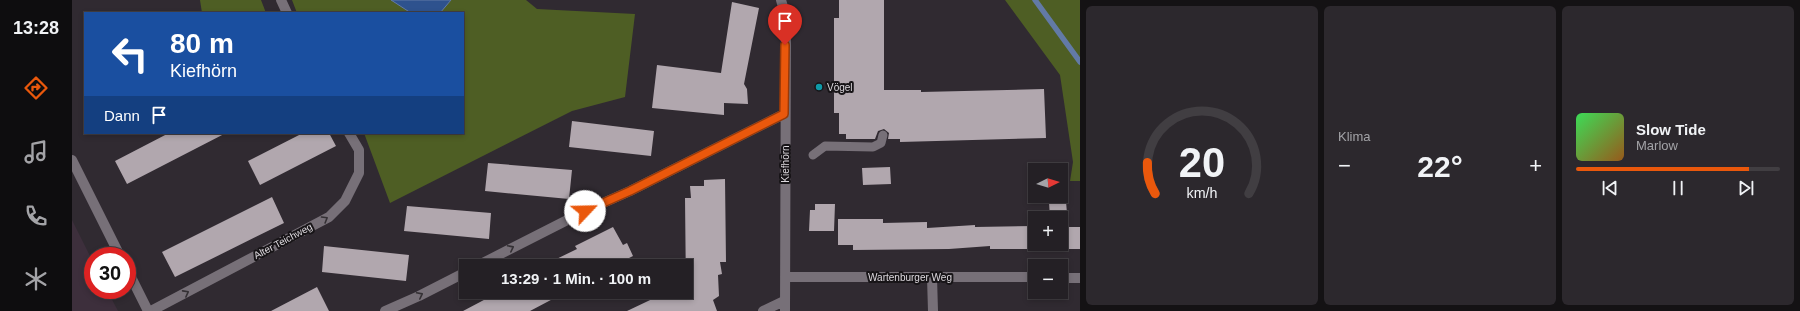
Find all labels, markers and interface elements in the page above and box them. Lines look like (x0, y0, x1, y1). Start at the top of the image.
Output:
pin (768, 4, 802, 45)
icon: arrive (774, 10, 796, 32)
text: 13:28 (13, 18, 59, 38)
icon: left (104, 28, 156, 80)
text: 80 m (170, 28, 234, 59)
text: Kiefhörn (170, 61, 237, 81)
icon: directions (22, 74, 50, 102)
marker: Vögel (814, 82, 824, 92)
place label: Vögel (827, 82, 853, 93)
icon: arrive (148, 104, 170, 126)
text: Dann (104, 107, 140, 124)
text: Slow Tide (1636, 121, 1706, 138)
text: Klima (1338, 129, 1371, 144)
icon: music (22, 138, 50, 166)
text: 20 (1179, 138, 1225, 185)
text: Marlow (1636, 138, 1678, 153)
street label: Kiefhörn (780, 145, 791, 183)
text: 22° (1417, 150, 1463, 183)
text: − (1338, 153, 1351, 178)
text: + (1529, 153, 1542, 178)
north arrow (1028, 163, 1068, 203)
map controls (1028, 163, 1068, 299)
icon: previous (1599, 177, 1621, 199)
icon: pause (1667, 177, 1689, 199)
icon: next (1735, 177, 1757, 199)
text: km/h (1187, 184, 1218, 200)
position arrow (564, 190, 606, 232)
icon: phone (22, 202, 50, 230)
button: + (1028, 211, 1068, 251)
one-way arrow (321, 216, 328, 223)
street label: Alter Teichweg (252, 221, 314, 261)
one-way arrow (507, 245, 515, 253)
speed limit sign: 30 (84, 247, 136, 299)
button: − (1028, 259, 1068, 299)
icon: climate (22, 265, 50, 293)
text: 13:29 · 1 Min. · 100 m (501, 270, 651, 287)
street label: Wartenburger Weg (868, 272, 952, 283)
one-way arrow (181, 290, 189, 298)
one-way arrow (416, 292, 424, 300)

